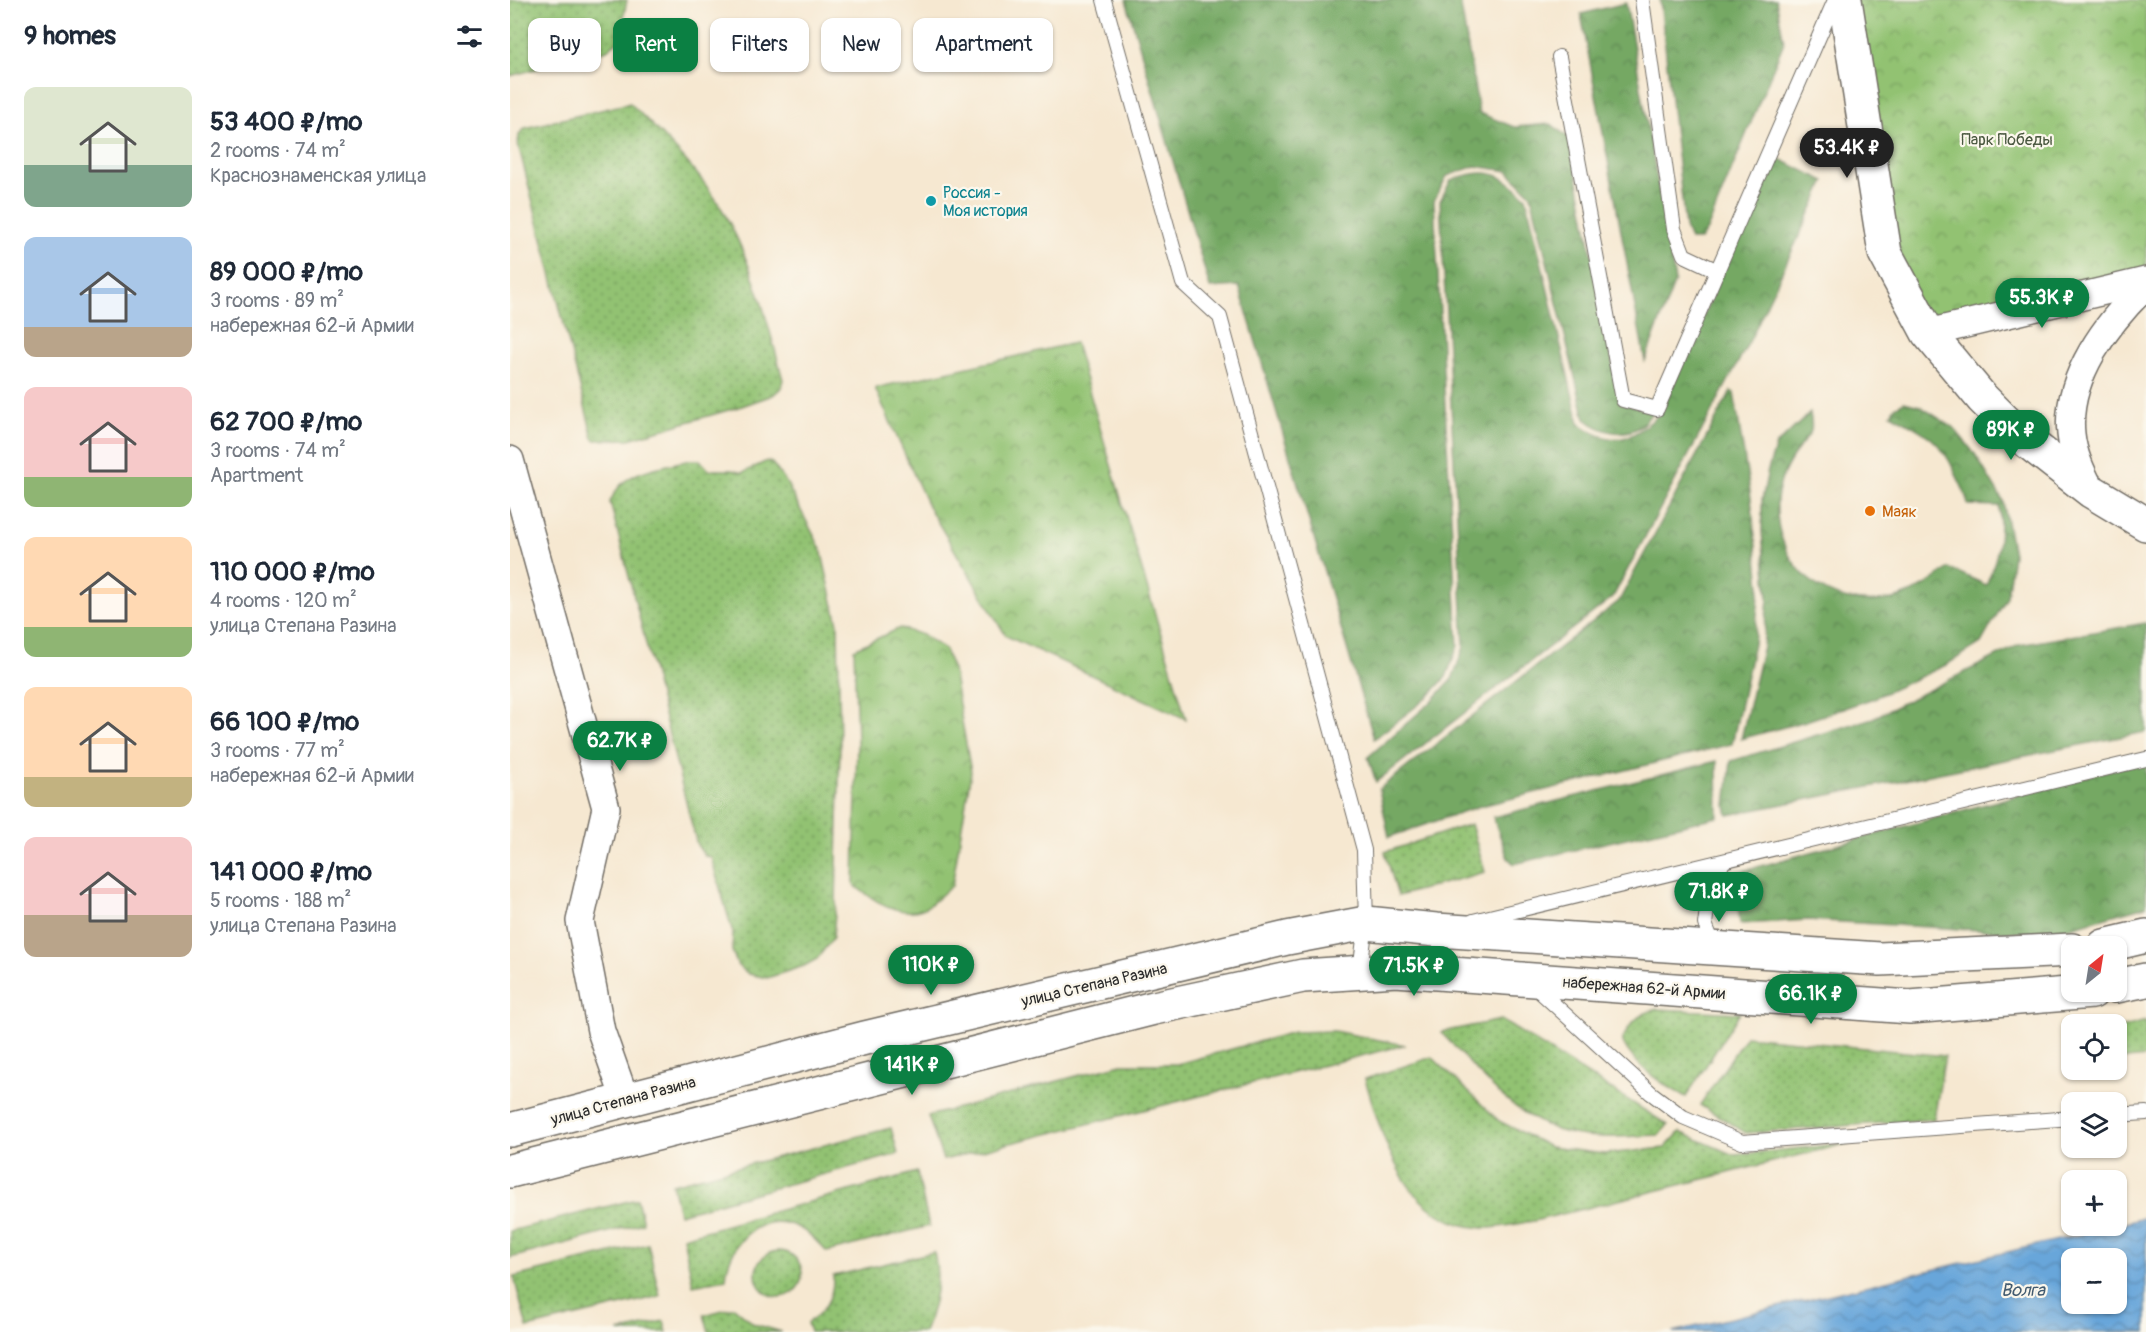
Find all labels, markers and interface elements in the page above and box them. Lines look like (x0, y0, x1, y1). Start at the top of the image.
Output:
chip: Buy (528, 18, 601, 72)
chip: Rent (613, 18, 698, 72)
chip: Filters (710, 18, 809, 72)
chip: New (821, 18, 901, 72)
chip: Apartment (913, 18, 1053, 72)
text: 9 homes (24, 20, 116, 52)
icon: filters (453, 20, 486, 53)
text: 53 400 ₽/mo (210, 106, 362, 138)
icon: home (72, 111, 144, 183)
pin: 53.4K ₽ (1792, 128, 1902, 179)
park label: Парк Победы (1961, 130, 2053, 150)
text: 53.4K ₽ (1814, 135, 1880, 160)
text: 2 rooms · 74 m² (210, 138, 346, 163)
text: Краснознаменская улица (210, 163, 426, 188)
place label: Россия - Моя история (943, 183, 1028, 221)
marker: Россия - Моя история (924, 194, 938, 208)
text: 89 000 ₽/mo (210, 256, 363, 288)
icon: home (72, 261, 144, 333)
pin: 55.3K ₽ (1987, 278, 2097, 329)
text: 55.3K ₽ (2009, 285, 2075, 310)
text: 3 rooms · 89 m² (210, 288, 344, 313)
text: набережная 62-й Армии (210, 313, 414, 338)
text: 62 700 ₽/mo (210, 406, 362, 438)
pin: 89K ₽ (1969, 410, 2053, 461)
icon: home (72, 411, 144, 483)
text: 89K ₽ (1987, 417, 2035, 442)
text: 3 rooms · 74 m² (210, 438, 346, 463)
text: Apartment (210, 463, 303, 488)
place label: Маяк (1882, 502, 1917, 522)
marker: Маяк (1863, 504, 1877, 518)
text: 110 000 ₽/mo (210, 556, 375, 588)
icon: home (72, 561, 144, 633)
text: 4 rooms · 120 m² (210, 588, 357, 613)
text: улица Степана Разина (210, 613, 397, 638)
text: 66 100 ₽/mo (210, 706, 359, 738)
icon: home (72, 711, 144, 783)
pin: 62.7K ₽ (565, 721, 675, 772)
text: 62.7K ₽ (587, 728, 653, 753)
text: 3 rooms · 77 m² (210, 738, 345, 763)
text: набережная 62-й Армии (210, 763, 414, 788)
text: 141 000 ₽/mo (210, 856, 372, 888)
icon: home (72, 861, 144, 933)
pin: 71.8K ₽ (1664, 872, 1774, 923)
text: 71.8K ₽ (1688, 879, 1750, 904)
text: 5 rooms · 188 m² (210, 888, 351, 913)
text: улица Степана Разина (210, 913, 397, 938)
north arrow (2061, 936, 2127, 1002)
map controls (2061, 936, 2127, 1314)
pin: 110K ₽ (882, 945, 980, 996)
pin: 71.5K ₽ (1359, 946, 1469, 997)
text: 110K ₽ (902, 952, 960, 977)
text: 71.5K ₽ (1383, 953, 1445, 978)
street label: улица Степана Разина (1018, 958, 1169, 1012)
street label: набережная 62-й Армии (1562, 972, 1726, 1004)
pin: 66.1K ₽ (1756, 974, 1866, 1025)
text: 66.1K ₽ (1779, 981, 1843, 1006)
button: locate (2061, 1014, 2127, 1080)
pin: 141K ₽ (863, 1045, 961, 1096)
text: 141K ₽ (884, 1052, 940, 1077)
street label: улица Степана Разина (548, 1072, 698, 1130)
button: layers (2061, 1092, 2127, 1158)
button: + (2061, 1170, 2127, 1236)
button: − (2061, 1248, 2127, 1314)
water label: Волга (2001, 1279, 2047, 1302)

